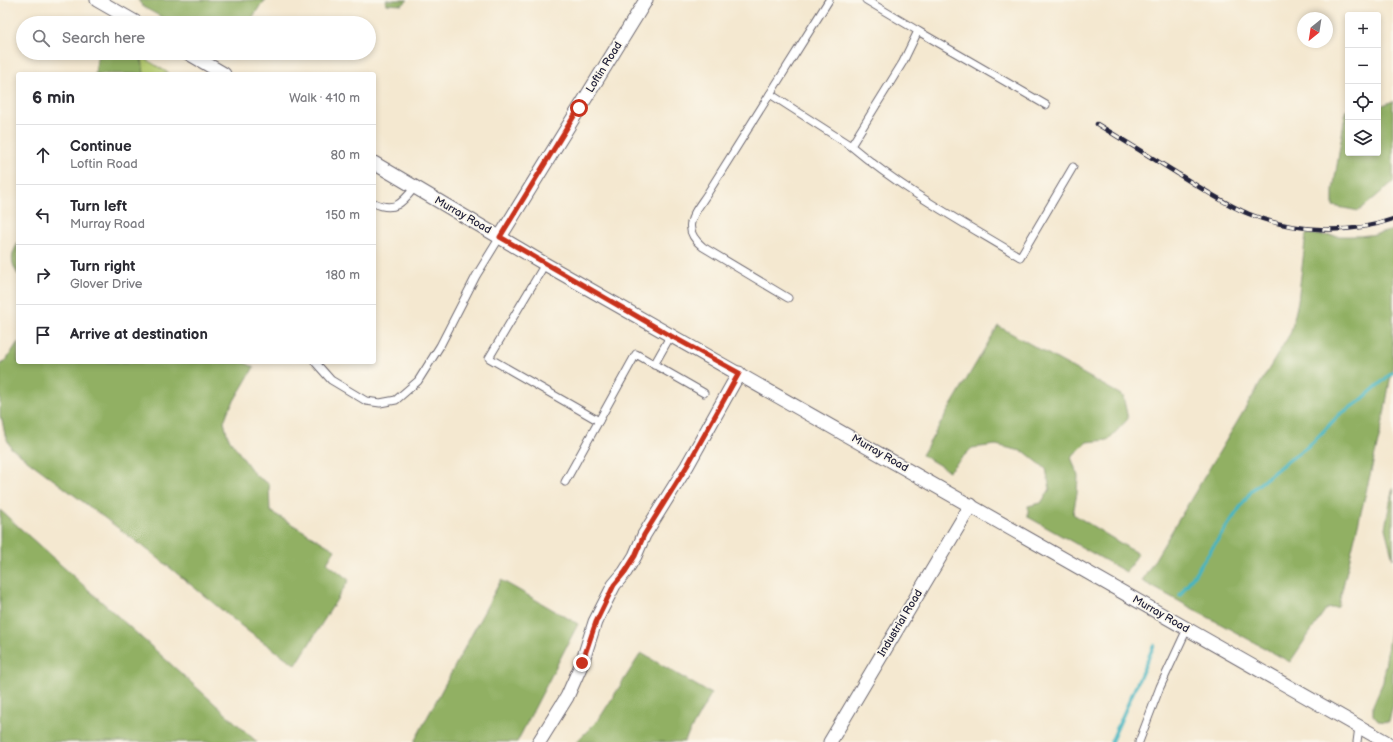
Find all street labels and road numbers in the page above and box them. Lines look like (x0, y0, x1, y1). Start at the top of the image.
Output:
street label: Loftin Road (583, 39, 625, 95)
street label: Murray Road (432, 194, 494, 236)
street label: Murray Road (849, 432, 911, 474)
street label: Industrial Road (875, 587, 925, 659)
street label: Murray Road (1130, 593, 1192, 635)

